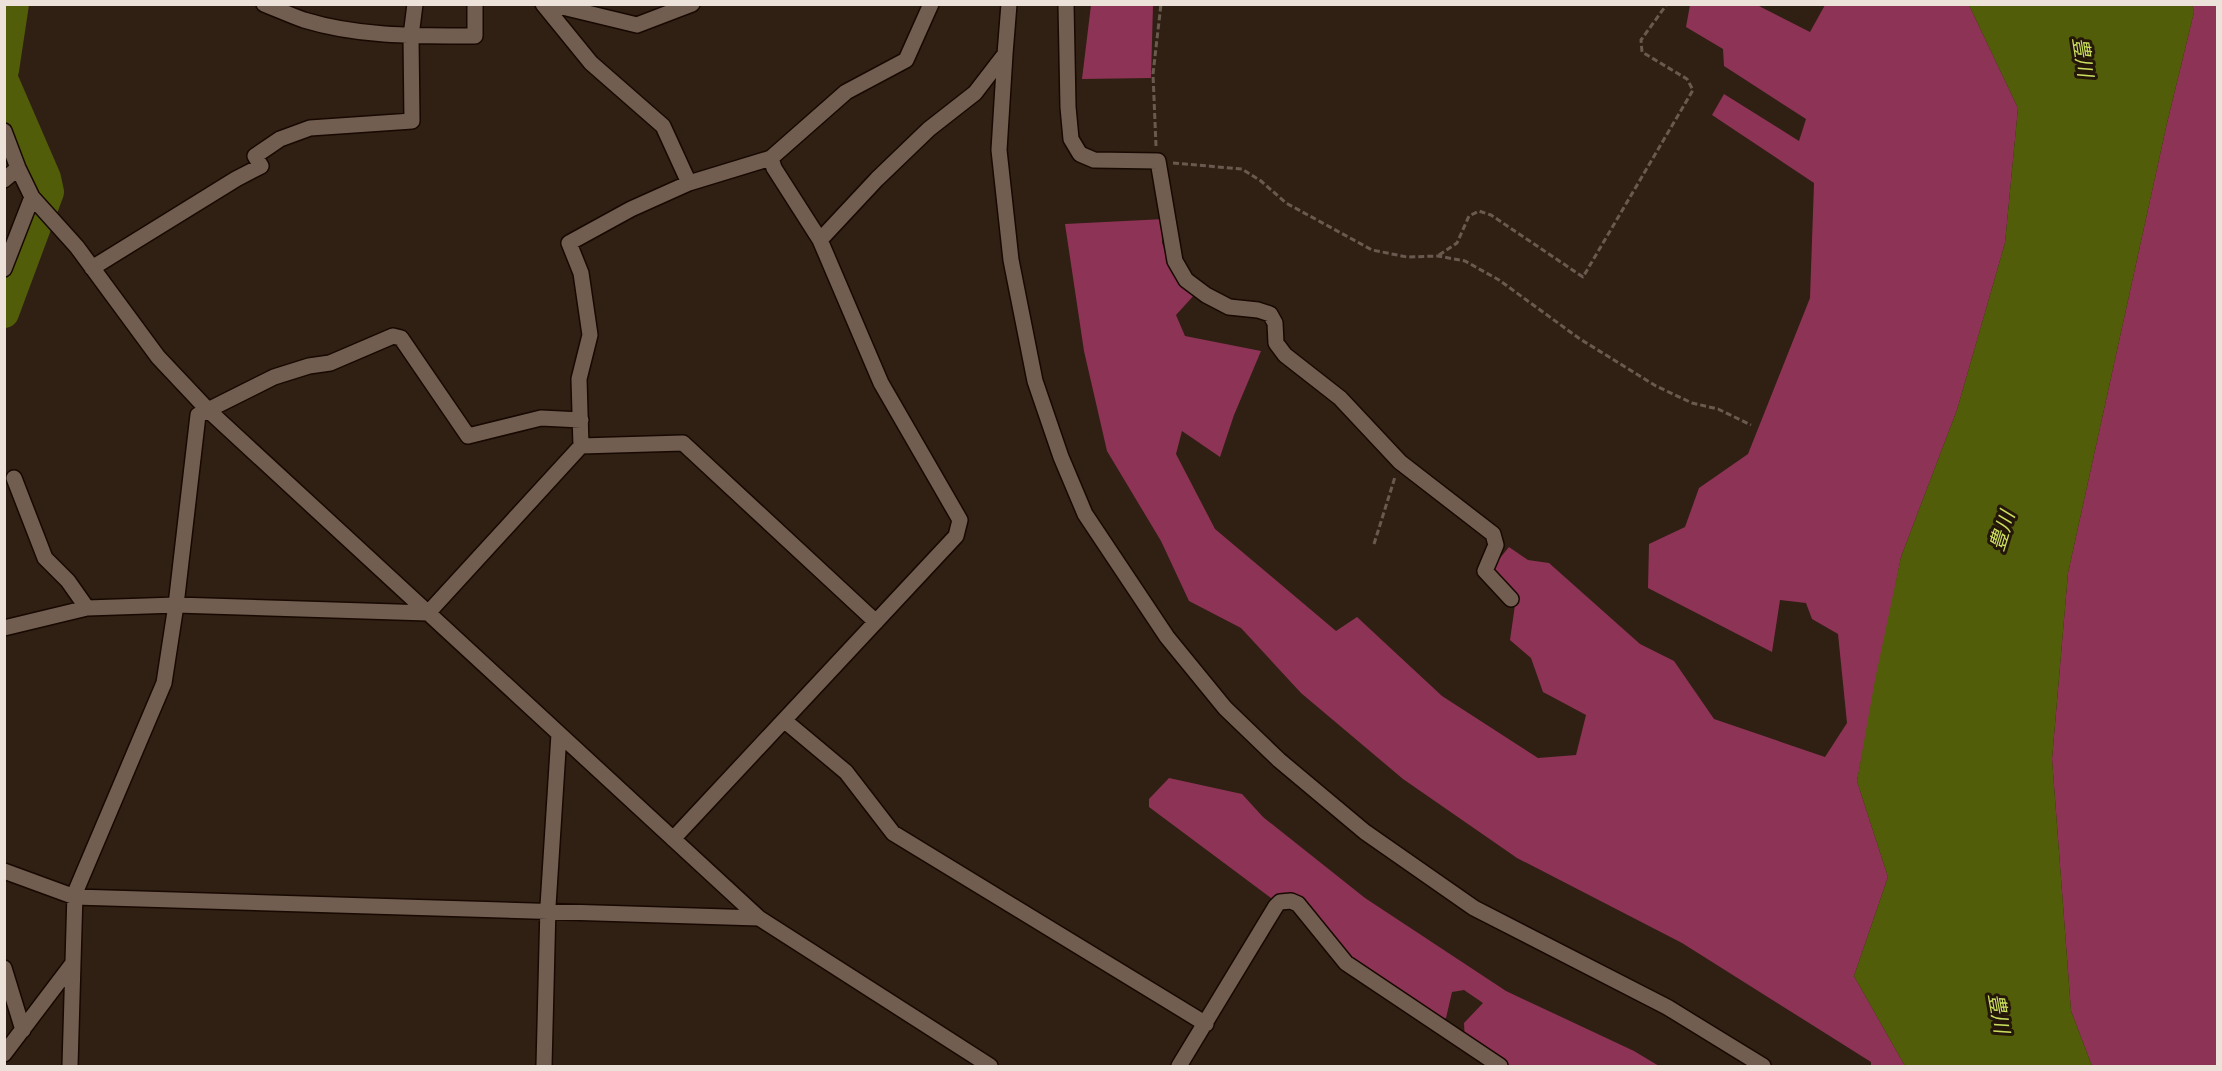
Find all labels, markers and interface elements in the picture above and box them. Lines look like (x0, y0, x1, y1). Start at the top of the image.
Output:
water label: 豊川 (2067, 36, 2097, 81)
water label: 豊川 (1986, 507, 2021, 554)
water label: 豊川 (1983, 991, 2014, 1037)

